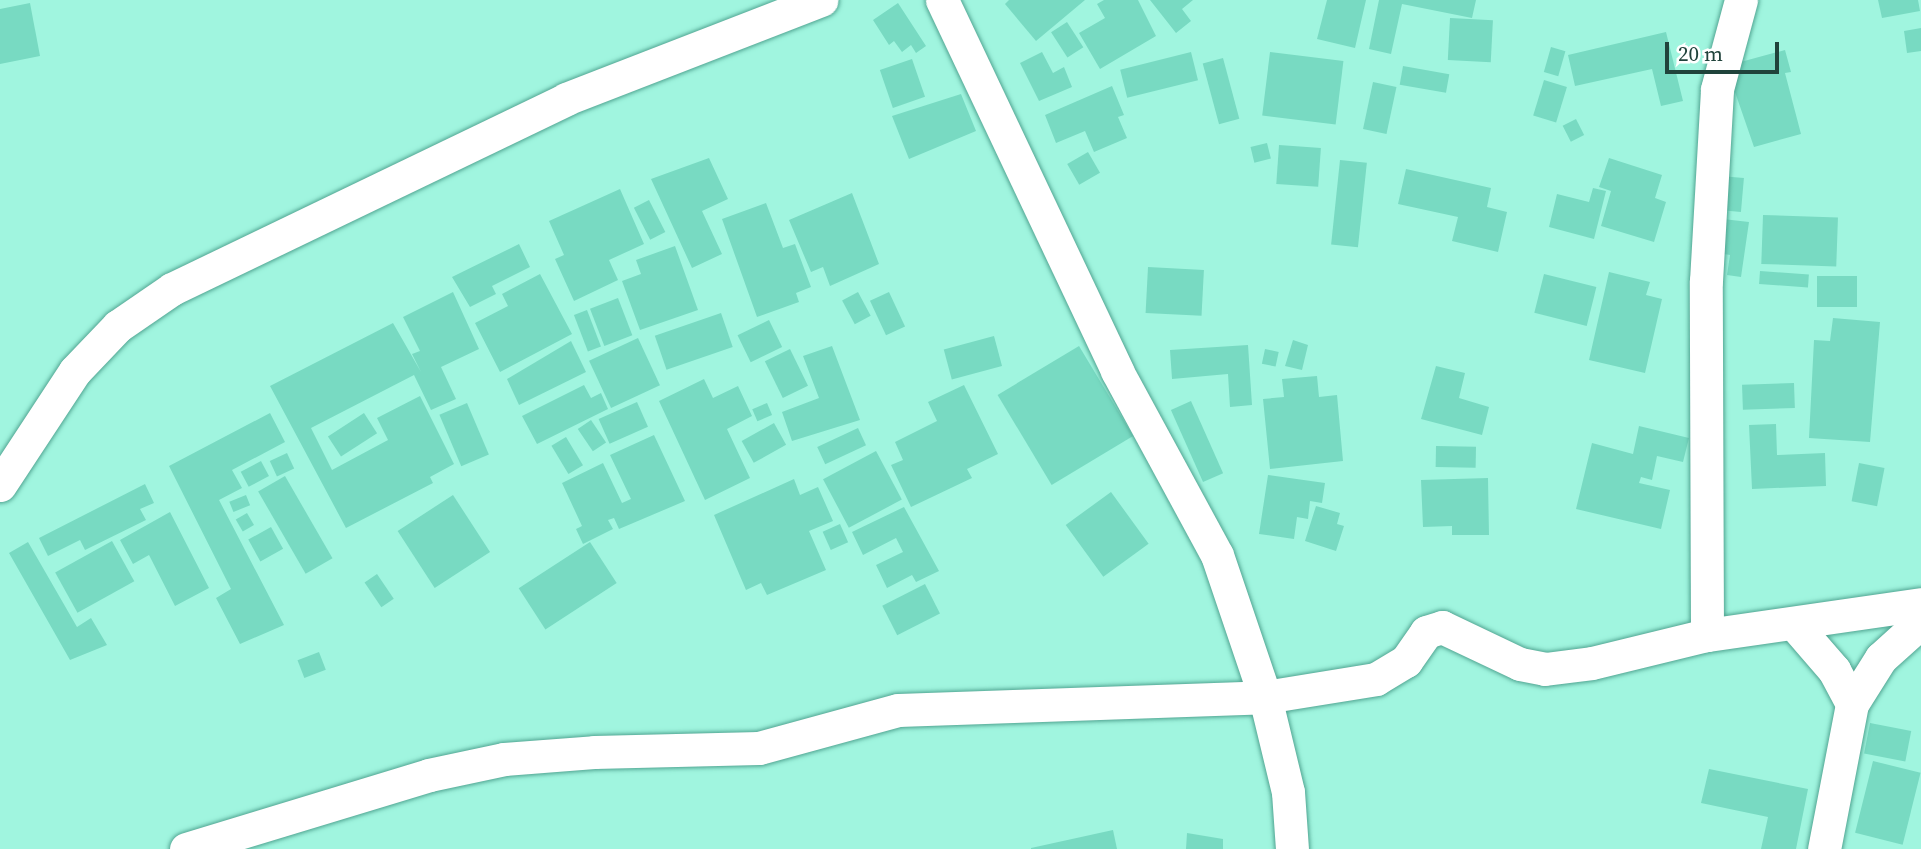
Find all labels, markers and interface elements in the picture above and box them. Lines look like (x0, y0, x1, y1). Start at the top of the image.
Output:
scale bar (1669, 28, 1783, 72)
text: 20 m (1678, 39, 1723, 68)

